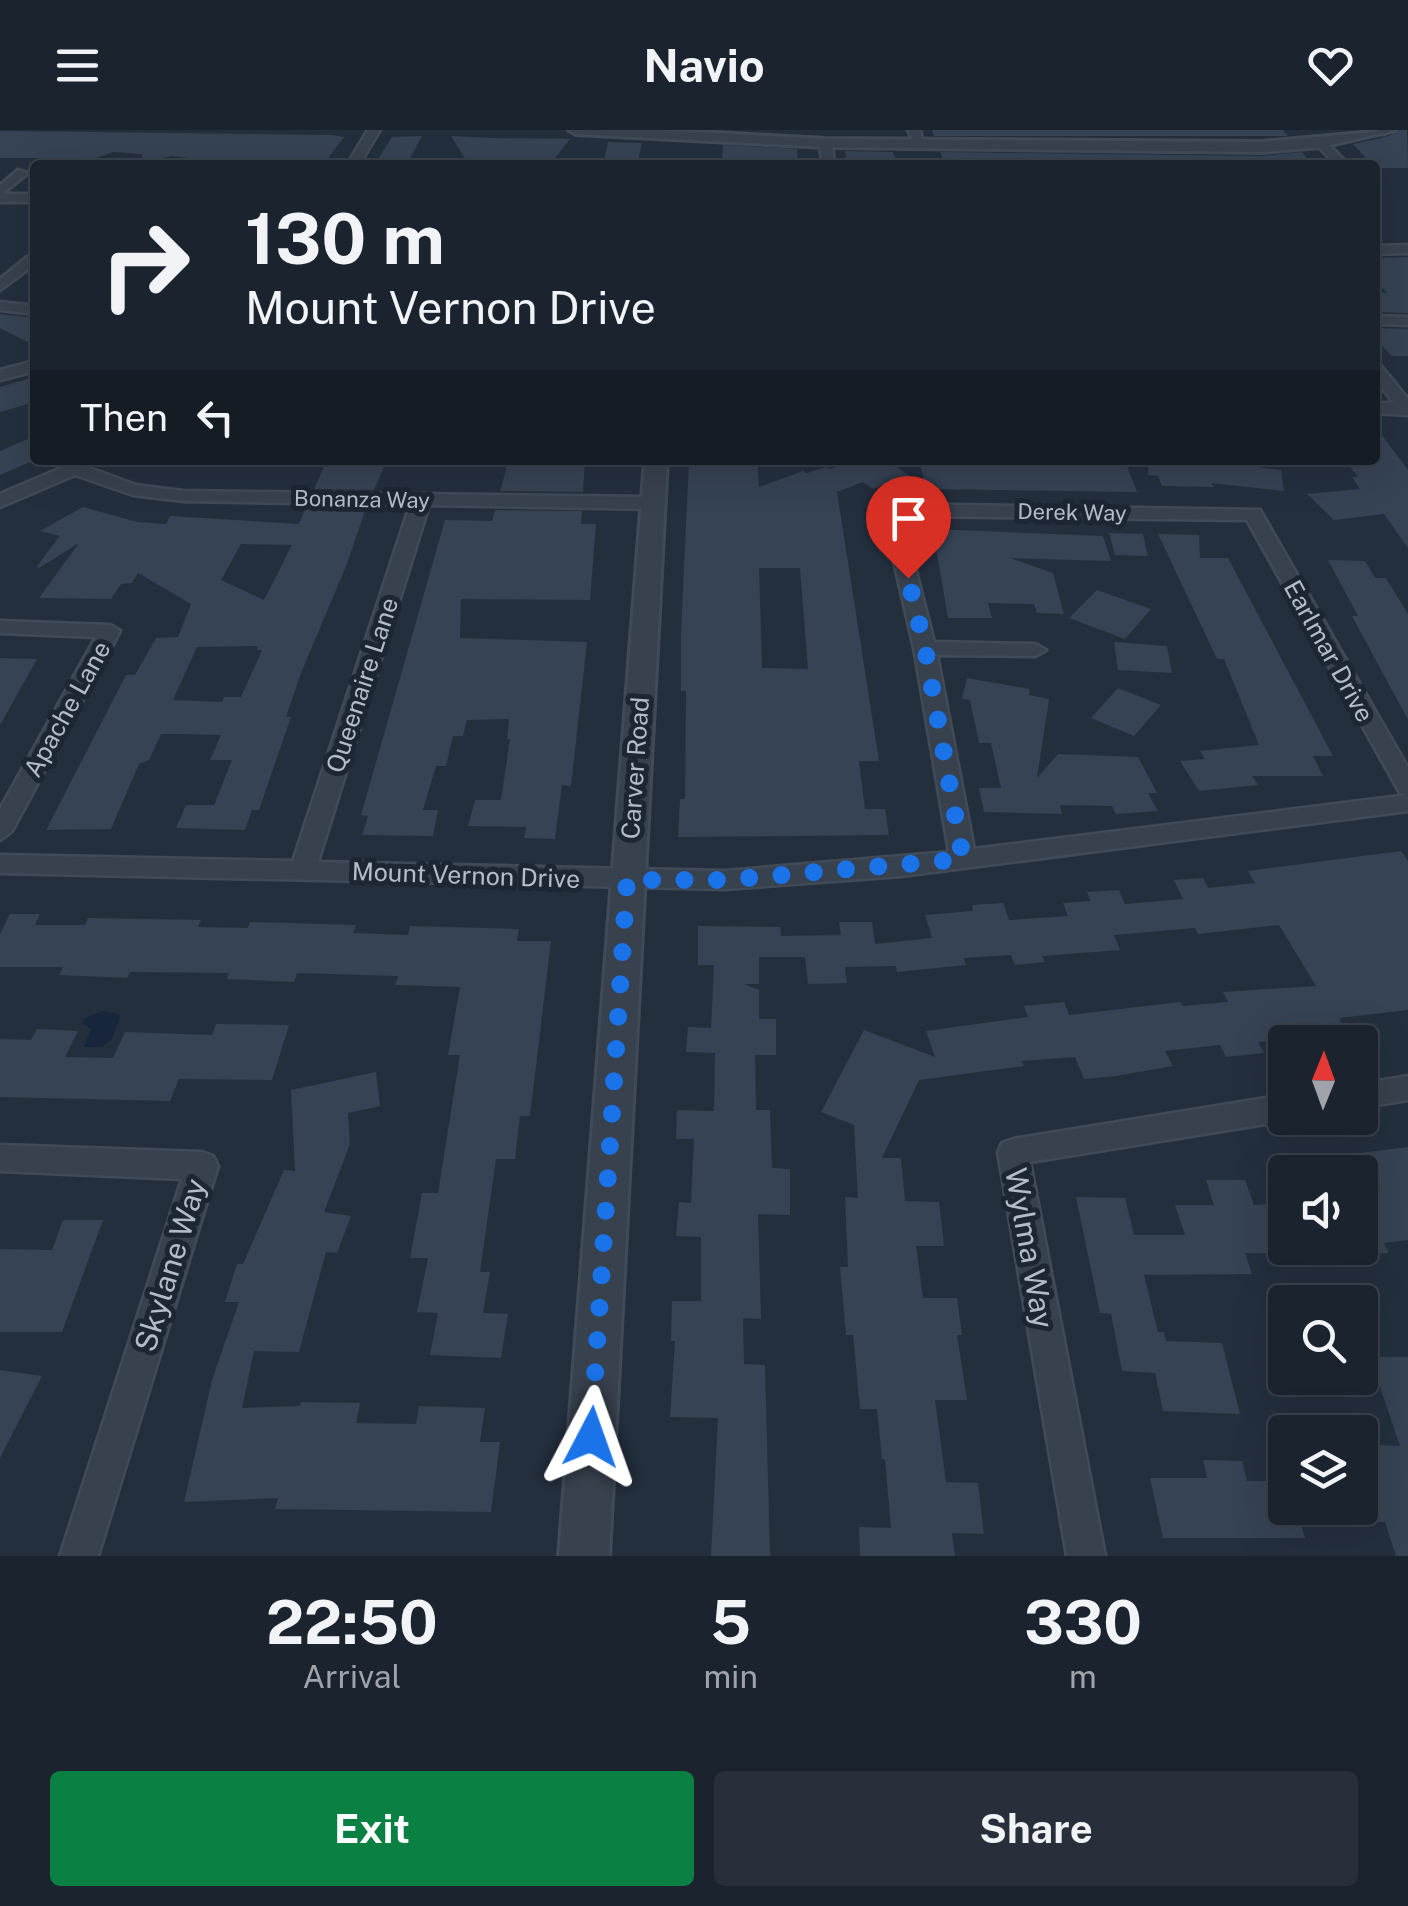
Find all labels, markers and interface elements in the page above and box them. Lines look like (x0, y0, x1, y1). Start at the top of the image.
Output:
icon: menu (50, 38, 105, 93)
icon: heart (1303, 38, 1358, 93)
text: Navio (643, 39, 765, 92)
text: 130 m (245, 197, 445, 280)
icon: right (80, 200, 210, 330)
text: Mount Vernon Drive (245, 281, 656, 334)
icon: left (188, 390, 243, 445)
text: Then (80, 395, 168, 440)
pin (866, 476, 951, 579)
street label: Bonanza Way (294, 485, 430, 513)
icon: arrive (881, 491, 936, 546)
street label: Derek Way (1017, 498, 1127, 526)
street label: Earlmar Drive (1278, 575, 1380, 727)
street label: Queenaire Lane (320, 594, 404, 776)
street label: Apache Lane (17, 636, 117, 782)
street label: Carver Road (615, 696, 655, 840)
street label: Mount Vernon Drive (351, 856, 581, 894)
north arrow (1268, 1025, 1378, 1135)
map controls (1268, 1025, 1378, 1525)
button: sound (1268, 1155, 1378, 1265)
street label: Wylma Way (998, 1165, 1062, 1331)
street label: Skylane Way (127, 1174, 213, 1356)
button: search (1268, 1285, 1378, 1395)
position arrow (539, 1385, 643, 1489)
button: layers (1268, 1415, 1378, 1525)
text: 22:50 (266, 1587, 438, 1658)
text: 5 (710, 1587, 751, 1658)
text: 330 (1024, 1587, 1142, 1658)
text: Arrival (302, 1658, 401, 1695)
text: min (704, 1658, 758, 1695)
text: m (1069, 1658, 1097, 1695)
button: Exit (50, 1771, 694, 1886)
button: Share (714, 1771, 1358, 1886)

